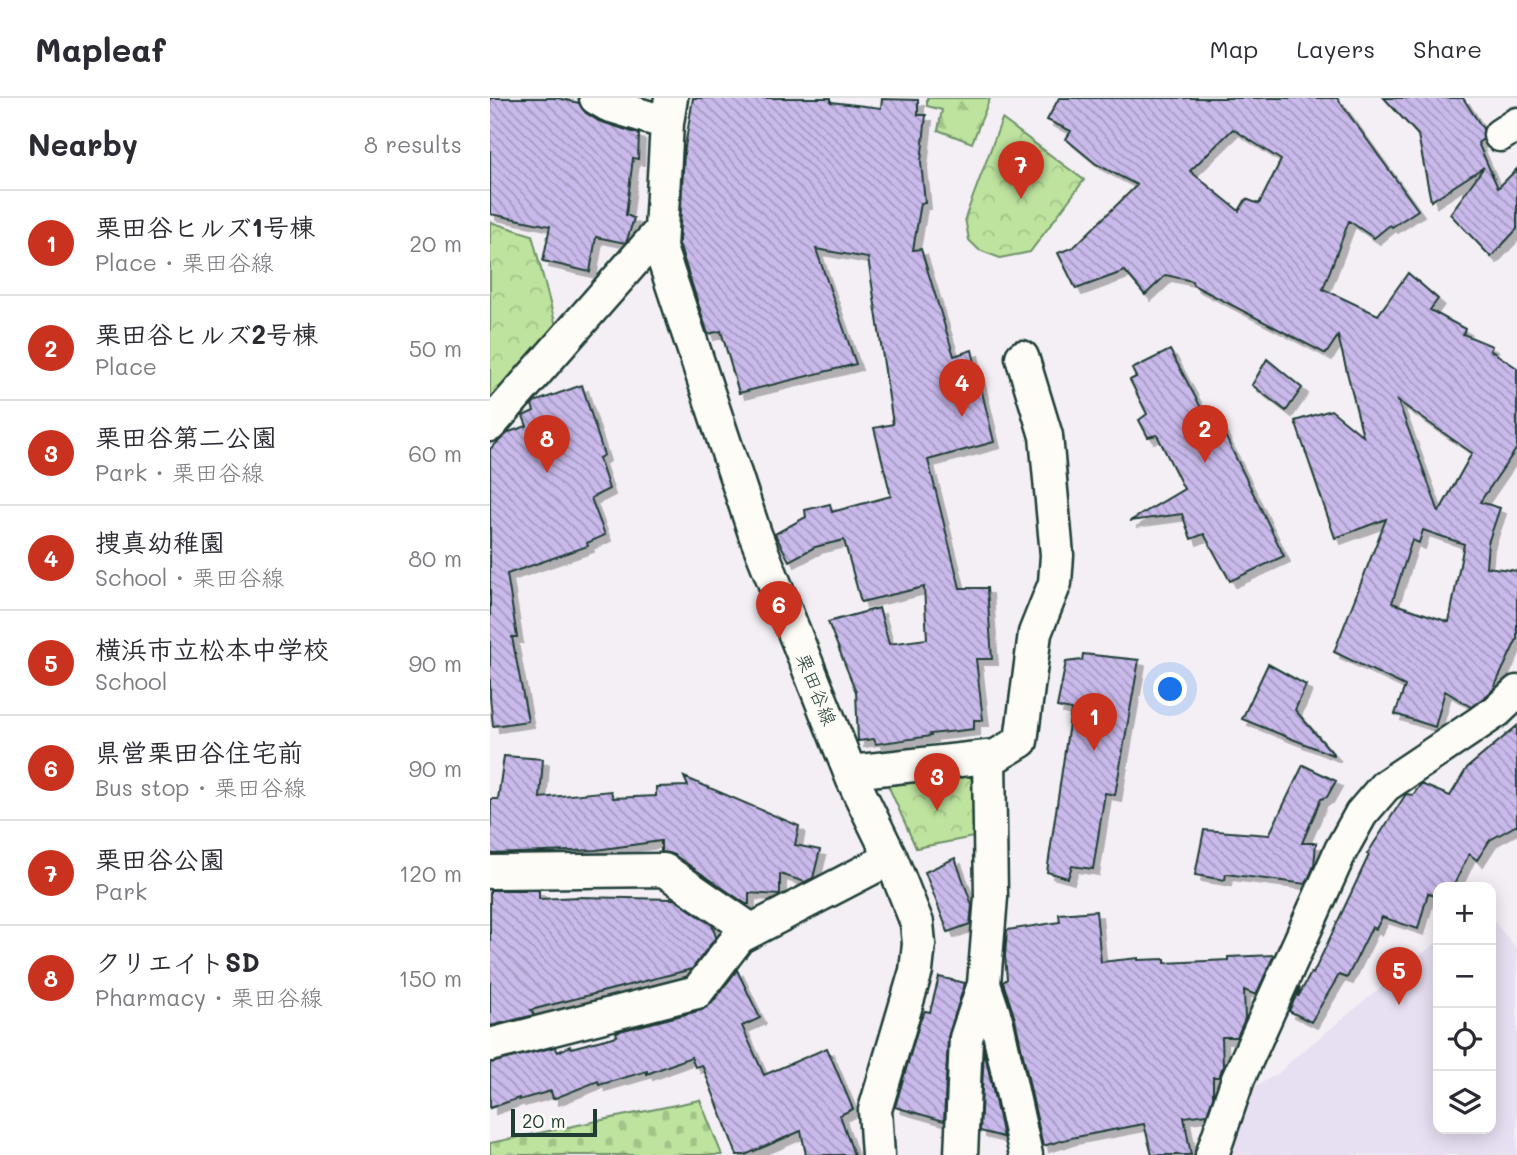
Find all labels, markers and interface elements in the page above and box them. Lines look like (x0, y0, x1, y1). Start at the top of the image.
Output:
text: Mapleaf (35, 27, 166, 70)
text: Map (1210, 33, 1258, 64)
text: Layers (1296, 33, 1375, 64)
text: Share (1413, 33, 1482, 64)
text: Nearby (28, 124, 138, 164)
text: 8 results (364, 129, 462, 159)
pin: 7 (998, 141, 1044, 199)
text: 栗田谷ヒルズ1号棟 (95, 210, 315, 244)
text: 1 (46, 228, 56, 258)
text: 20 m (409, 228, 462, 258)
text: Place · 栗田谷線 (95, 247, 274, 277)
text: 栗田谷ヒルズ2号棟 (95, 317, 318, 351)
text: 2 (45, 333, 57, 363)
text: 50 m (409, 333, 462, 363)
text: Place (95, 351, 157, 381)
pin: 4 (939, 359, 985, 417)
pin: 2 (1182, 405, 1228, 463)
pin: 8 (524, 415, 570, 473)
text: 栗田谷第二公園 (95, 420, 277, 454)
text: 3 (44, 438, 58, 468)
text: 60 m (408, 438, 462, 468)
text: Park · 栗田谷線 (95, 457, 264, 487)
text: 捜真幼稚園 (95, 525, 225, 559)
text: 4 (44, 543, 58, 573)
text: 80 m (408, 543, 462, 573)
text: School · 栗田谷線 (95, 562, 284, 592)
pin: 6 (756, 581, 802, 639)
text: 横浜市立松本中学校 (95, 632, 329, 666)
text: 5 (44, 648, 58, 678)
text: 90 m (409, 648, 462, 678)
street label: 栗田谷線 (791, 649, 843, 729)
text: School (95, 666, 168, 696)
your location (1153, 672, 1187, 706)
pin: 1 (1071, 693, 1117, 751)
text: 県営栗田谷住宅前 (95, 735, 303, 769)
text: 6 (44, 753, 58, 783)
text: 90 m (409, 753, 462, 783)
pin: 3 (914, 753, 960, 811)
text: Bus stop · 栗田谷線 (95, 772, 306, 802)
text: 栗田谷公園 (95, 842, 225, 876)
text: 7 (45, 858, 57, 888)
text: 120 m (399, 858, 462, 888)
text: Park (95, 876, 147, 906)
map controls (1433, 882, 1496, 1134)
button: + (1433, 882, 1496, 945)
text: クリエイトSD (95, 945, 260, 979)
button: − (1433, 945, 1496, 1008)
pin: 5 (1376, 947, 1422, 1005)
text: 8 (44, 963, 58, 993)
text: 150 m (398, 963, 462, 993)
text: Pharmacy · 栗田谷線 (95, 982, 323, 1012)
button: locate (1433, 1008, 1496, 1071)
button: layers (1433, 1071, 1496, 1134)
scale bar (511, 1106, 597, 1138)
text: 20 m (522, 1108, 566, 1133)

